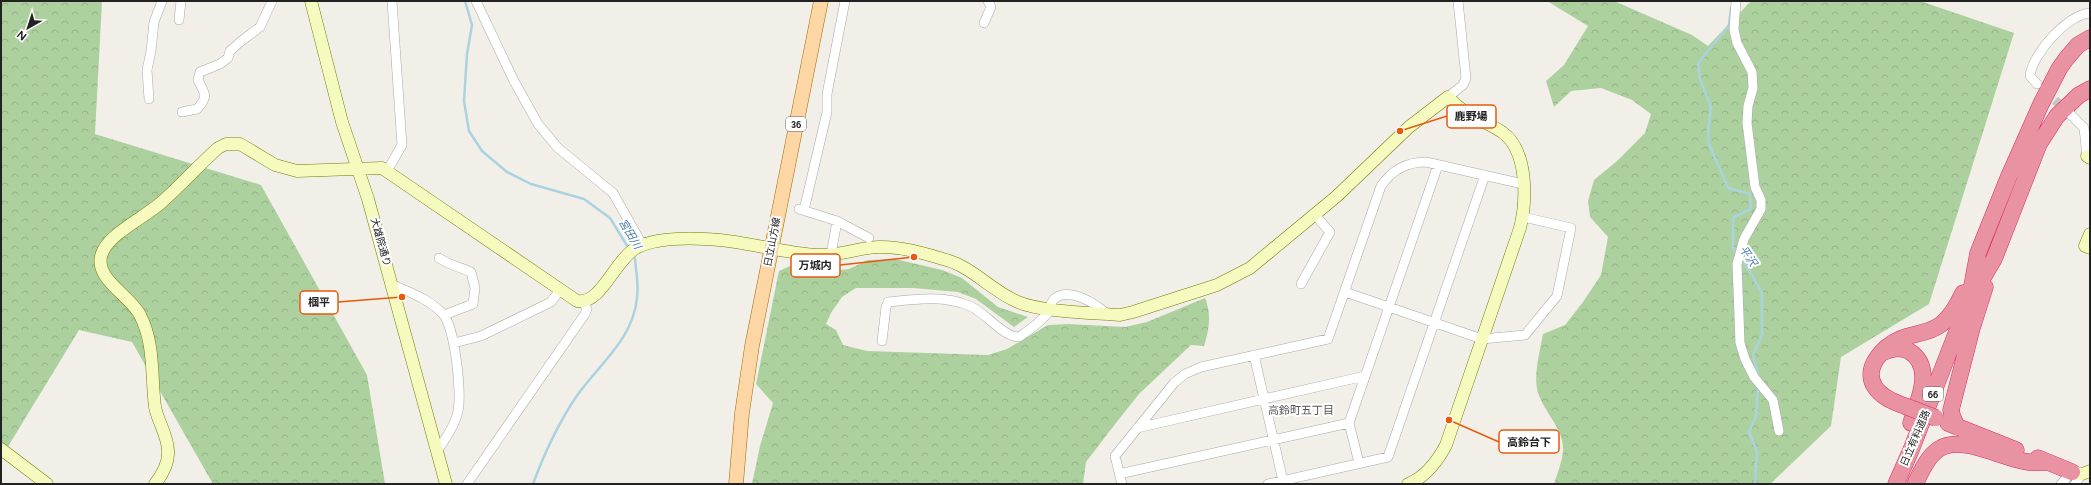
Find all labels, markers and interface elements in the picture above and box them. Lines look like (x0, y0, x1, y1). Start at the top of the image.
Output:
north arrow (8, 8, 48, 48)
text: N (15, 28, 29, 43)
callout: 鹿野場 (1447, 105, 1496, 128)
text: 鹿野場 (1455, 110, 1488, 123)
road number: 36 (786, 117, 806, 131)
street label: 大雄院通り (368, 216, 394, 268)
street label: 日立山方線 (761, 216, 783, 268)
water label: 宮田川 (616, 217, 645, 252)
water label: 平沢 (1736, 243, 1761, 270)
callout: 万城内 (791, 254, 840, 277)
text: 万城内 (799, 259, 832, 272)
callout: 椢平 (300, 291, 338, 314)
text: 椢平 (308, 296, 330, 309)
road number: 66 (1923, 387, 1943, 401)
district label: 高鈴町五丁目 (1268, 404, 1334, 417)
street label: 日立有料道路 (1897, 408, 1933, 468)
callout: 高鈴台下 (1499, 430, 1559, 453)
text: 高鈴台下 (1507, 436, 1551, 449)

